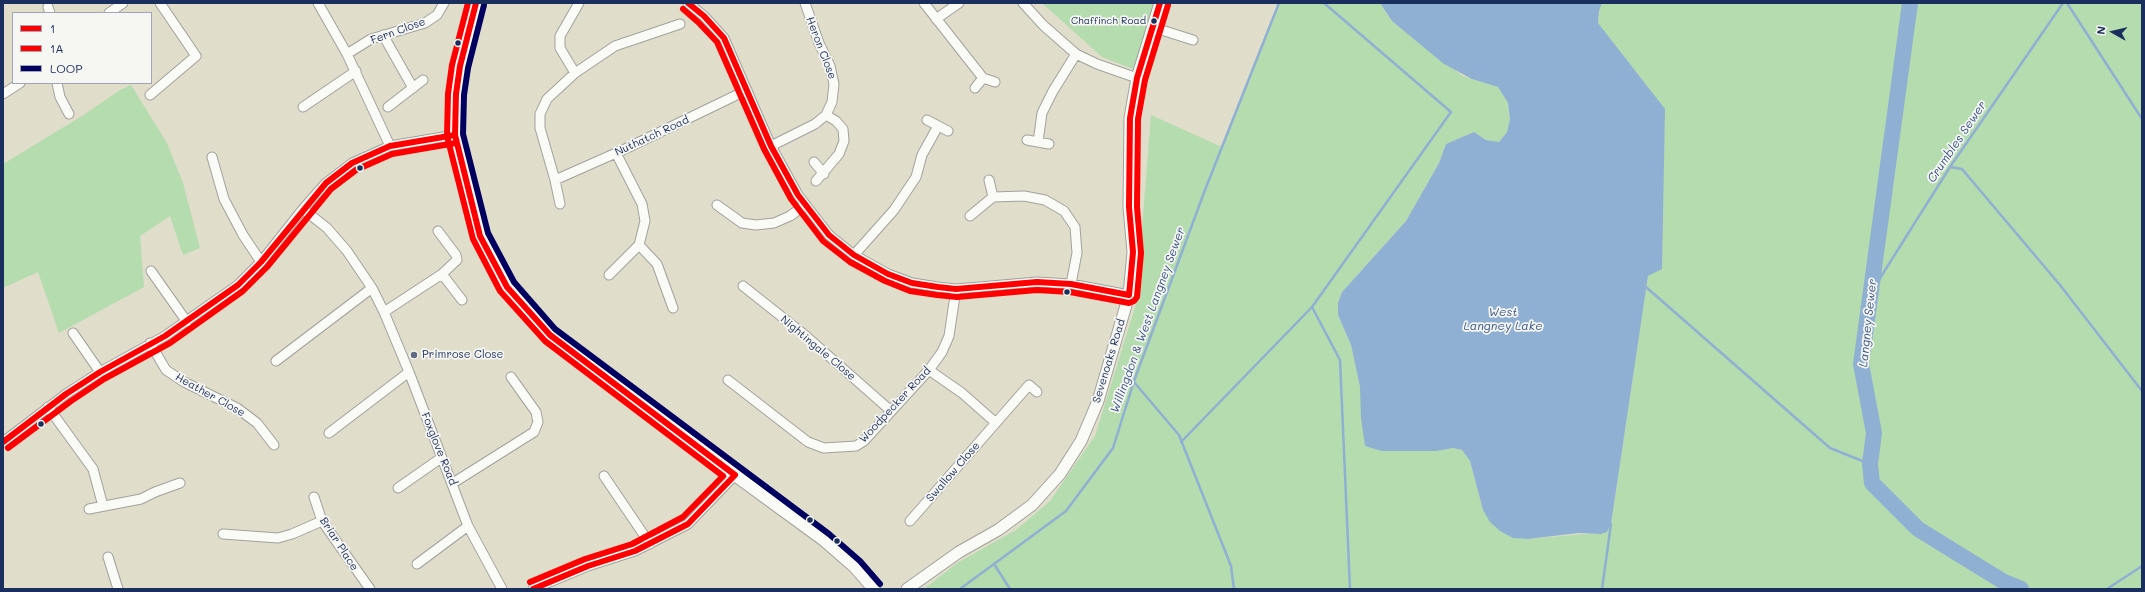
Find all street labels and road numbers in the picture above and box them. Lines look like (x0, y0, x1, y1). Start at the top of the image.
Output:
street label: Fern Close (369, 15, 427, 47)
street label: Heron Close (803, 15, 839, 81)
street label: Nuthatch Road (613, 113, 691, 159)
street label: Nightingale Close (778, 313, 858, 383)
street label: Sevenoaks Road (1090, 317, 1128, 405)
street label: Woodpecker Road (856, 364, 934, 446)
street label: Heather Close (173, 370, 247, 420)
street label: Foxglove Road (418, 411, 460, 487)
street label: Swallow Close (923, 439, 983, 505)
street label: Briar Place (317, 515, 361, 573)

